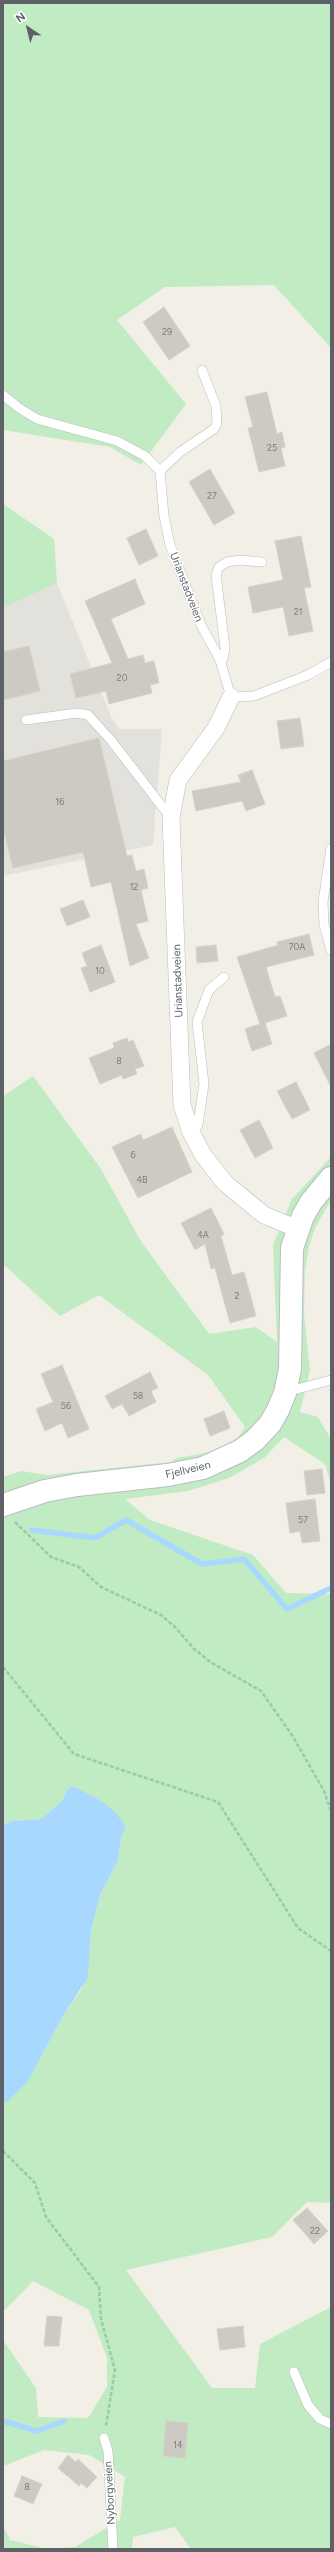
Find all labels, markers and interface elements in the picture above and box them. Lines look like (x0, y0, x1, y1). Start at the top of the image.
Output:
north arrow (8, 8, 48, 48)
text: N (14, 10, 28, 26)
house number: 29 (162, 327, 172, 337)
house number: 25 (267, 443, 277, 453)
house number: 27 (207, 491, 217, 501)
street label: Urianstadveien (167, 550, 205, 624)
house number: 21 (294, 607, 302, 617)
house number: 20 (117, 673, 127, 683)
house number: 16 (56, 797, 64, 807)
house number: 12 (130, 882, 138, 892)
house number: 70A (289, 942, 305, 952)
street label: Urianstadveien (170, 944, 186, 1018)
house number: 10 (95, 966, 105, 976)
house number: 8 (116, 1056, 122, 1066)
house number: 6 (130, 1150, 136, 1160)
house number: 4B (136, 1175, 148, 1185)
house number: 4A (197, 1230, 209, 1240)
house number: 2 (234, 1291, 240, 1301)
house number: 58 (133, 1391, 143, 1401)
house number: 56 (61, 1401, 71, 1411)
street label: Fjellveien (164, 1458, 212, 1482)
house number: 57 (298, 1515, 308, 1525)
house number: 22 (310, 2226, 320, 2236)
house number: 14 (173, 2440, 183, 2450)
street label: Nyborgveien (102, 2461, 118, 2525)
house number: 8 (24, 2482, 30, 2492)

